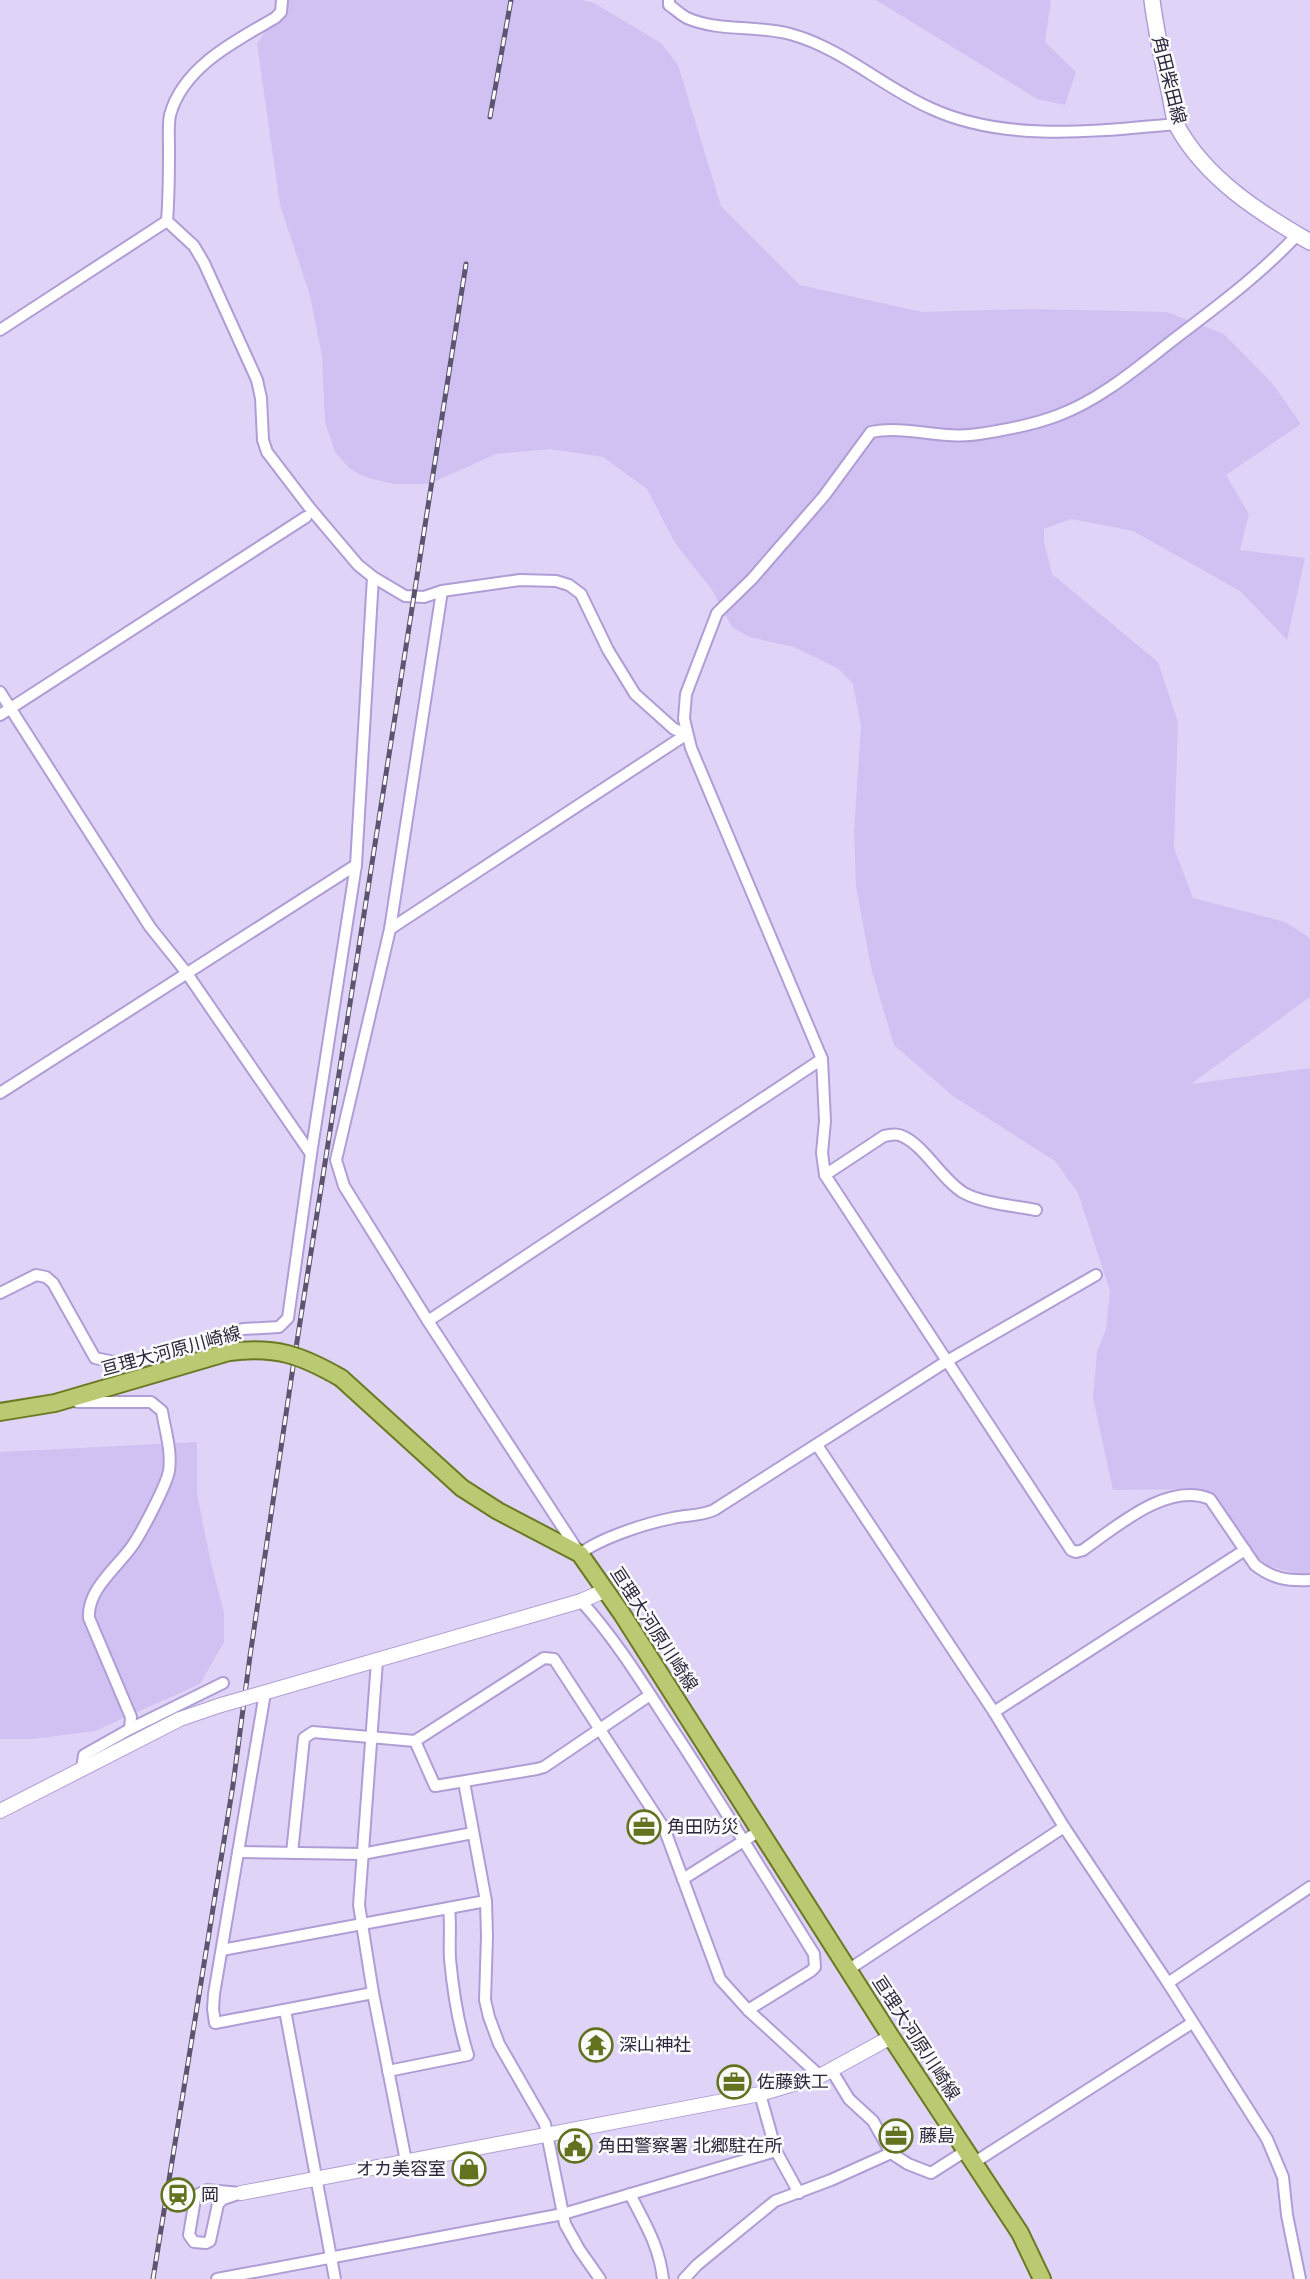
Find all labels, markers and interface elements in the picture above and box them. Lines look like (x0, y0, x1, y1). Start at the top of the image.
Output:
street label: 角田柴田線 (1147, 34, 1191, 126)
street label: 亘理大河原川崎線 (99, 1322, 243, 1380)
street label: 亘理大河原川崎線 (606, 1563, 702, 1695)
office icon: 角田防災 (626, 1809, 662, 1845)
place label: 角田防災 (667, 1816, 739, 1838)
street label: 亘理大河原川崎線 (868, 1972, 964, 2104)
temple icon: 深山神社 (578, 2027, 614, 2063)
place label: 深山神社 (619, 2034, 691, 2056)
office icon: 佐藤鉄工 (716, 2064, 752, 2100)
place label: 佐藤鉄工 (757, 2071, 829, 2093)
office icon: 藤島 (878, 2118, 914, 2154)
place label: 藤島 (919, 2125, 955, 2147)
public building icon: 角田警察署 北郷駐在所 (557, 2128, 593, 2164)
place label: 角田警察署 北郷駐在所 (598, 2135, 782, 2157)
shop icon: オカ美容室 (451, 2151, 487, 2187)
place label: オカ美容室 (356, 2158, 446, 2180)
station icon: 岡 (160, 2177, 196, 2213)
place label: 岡 (201, 2184, 219, 2206)

